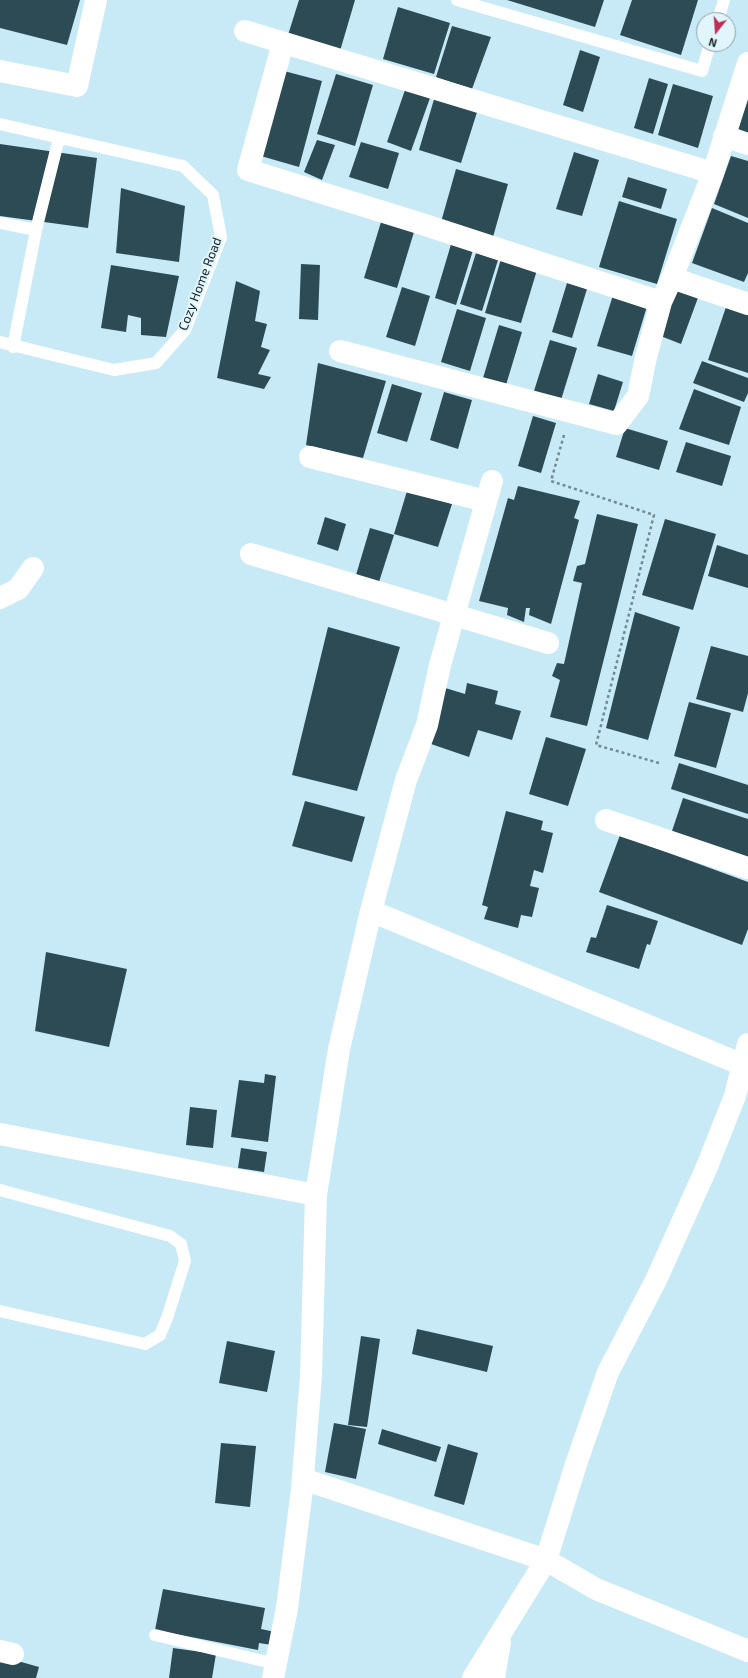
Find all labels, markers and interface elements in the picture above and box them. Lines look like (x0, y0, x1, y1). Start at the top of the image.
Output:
north arrow (696, 12, 736, 52)
text: N (707, 36, 718, 50)
street label: Cozy Home Road (175, 235, 225, 333)

